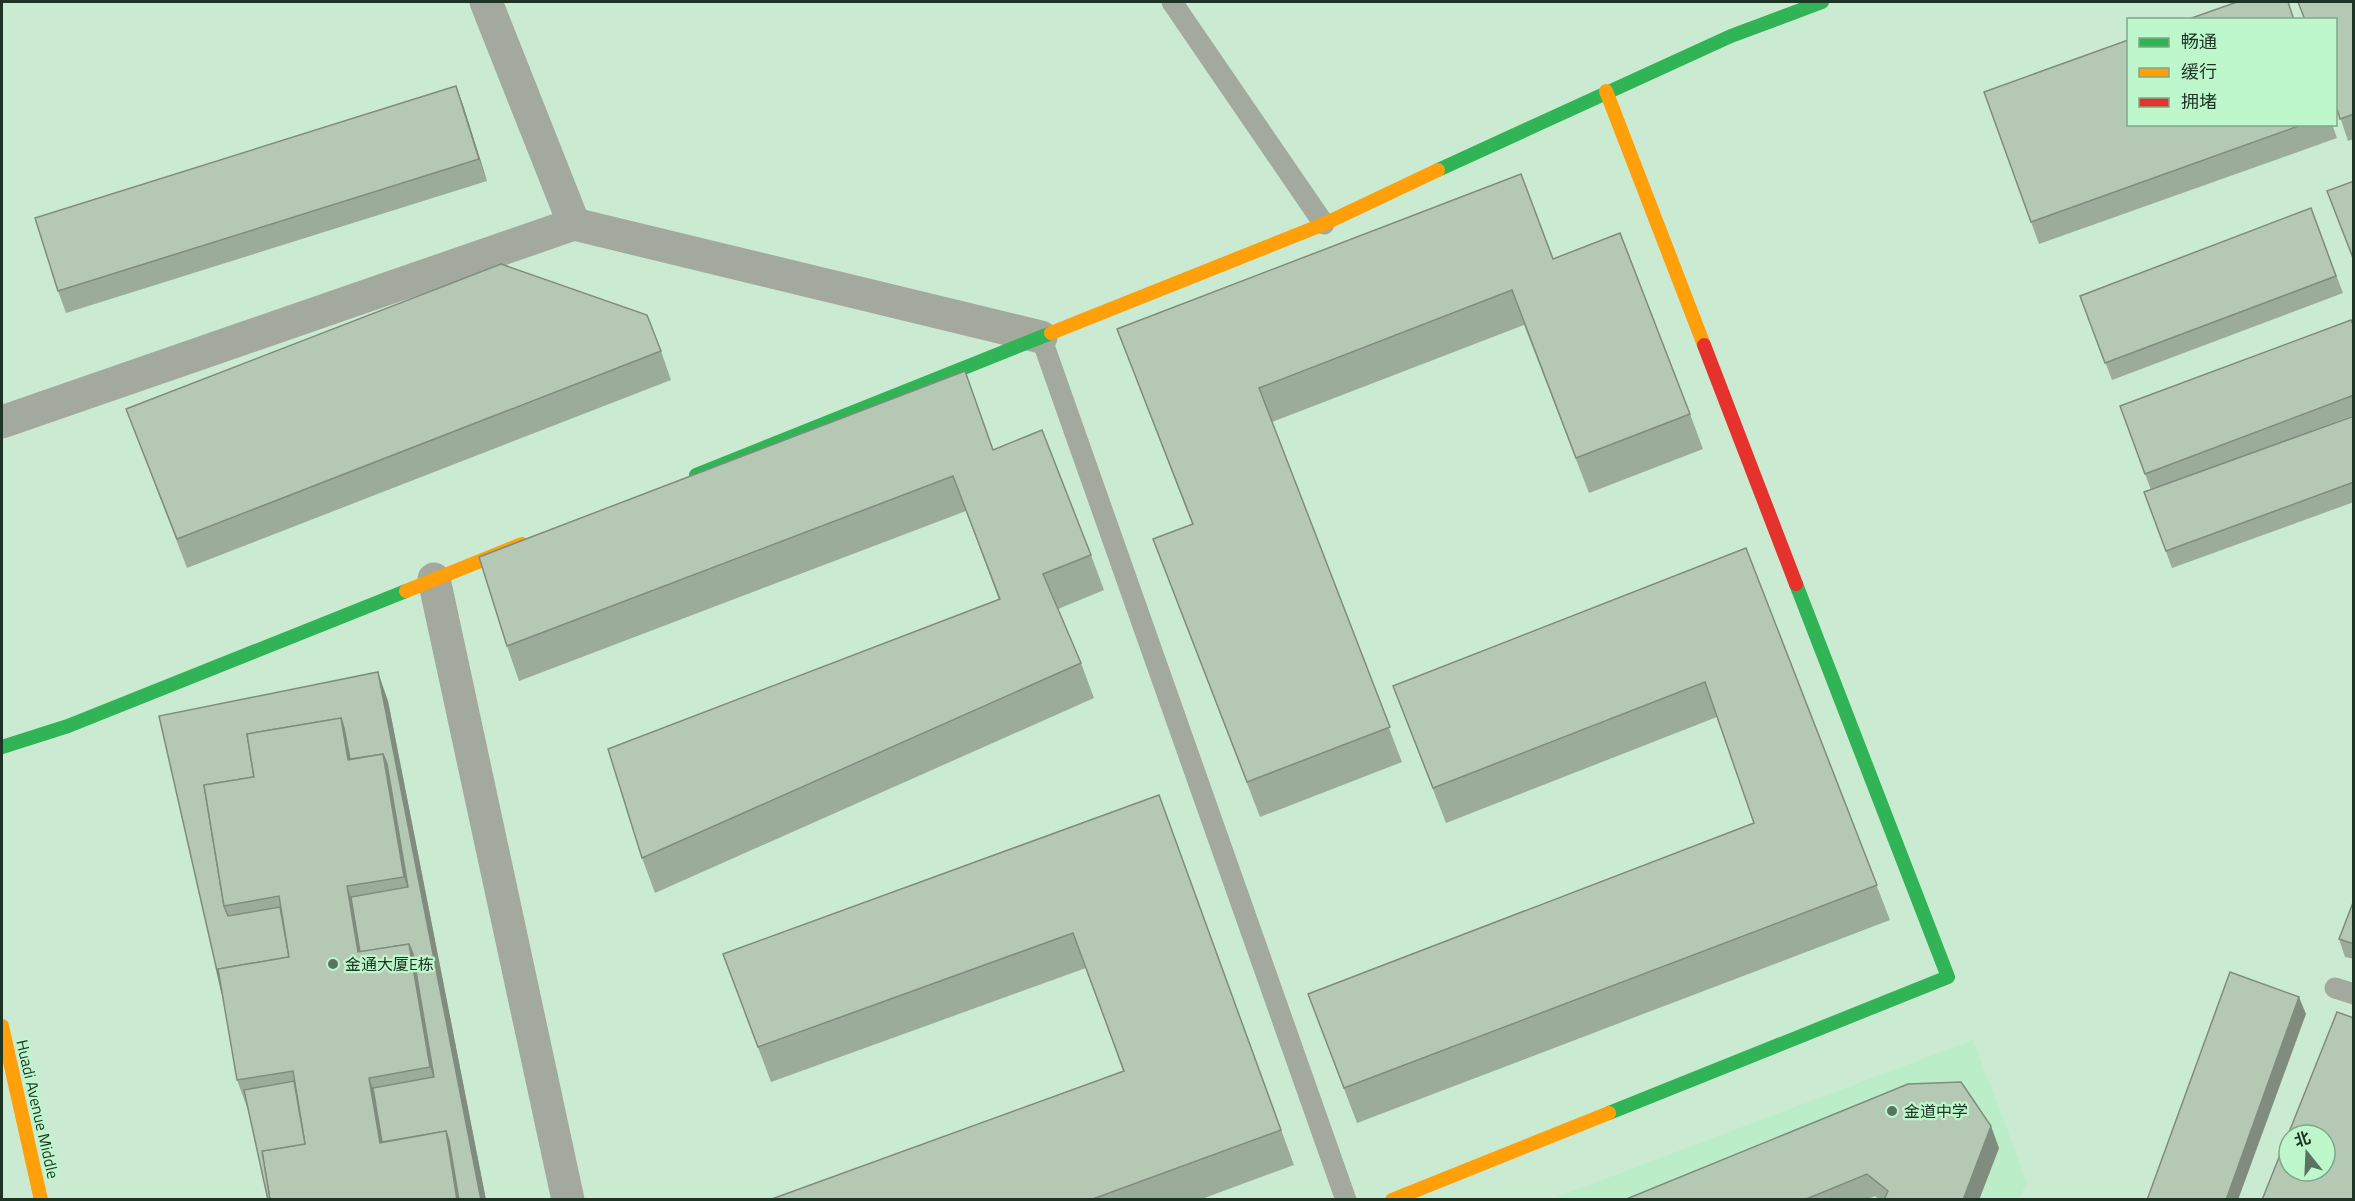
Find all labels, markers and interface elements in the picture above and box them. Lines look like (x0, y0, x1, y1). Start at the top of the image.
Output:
legend (2127, 18, 2337, 126)
text: 畅通 (2181, 28, 2217, 55)
text: 缓行 (2181, 58, 2217, 85)
text: 拥堵 (2181, 88, 2217, 115)
place label: 金通大厦E栋 (345, 952, 434, 976)
marker: 金通大厦E栋 (326, 957, 340, 971)
street label: Huadi Avenue Middle (10, 1037, 66, 1181)
place label: 金道中学 (1904, 1099, 1968, 1123)
marker: 金道中学 (1885, 1104, 1899, 1118)
north arrow (2277, 1123, 2337, 1183)
text: 北 (2291, 1125, 2314, 1153)

